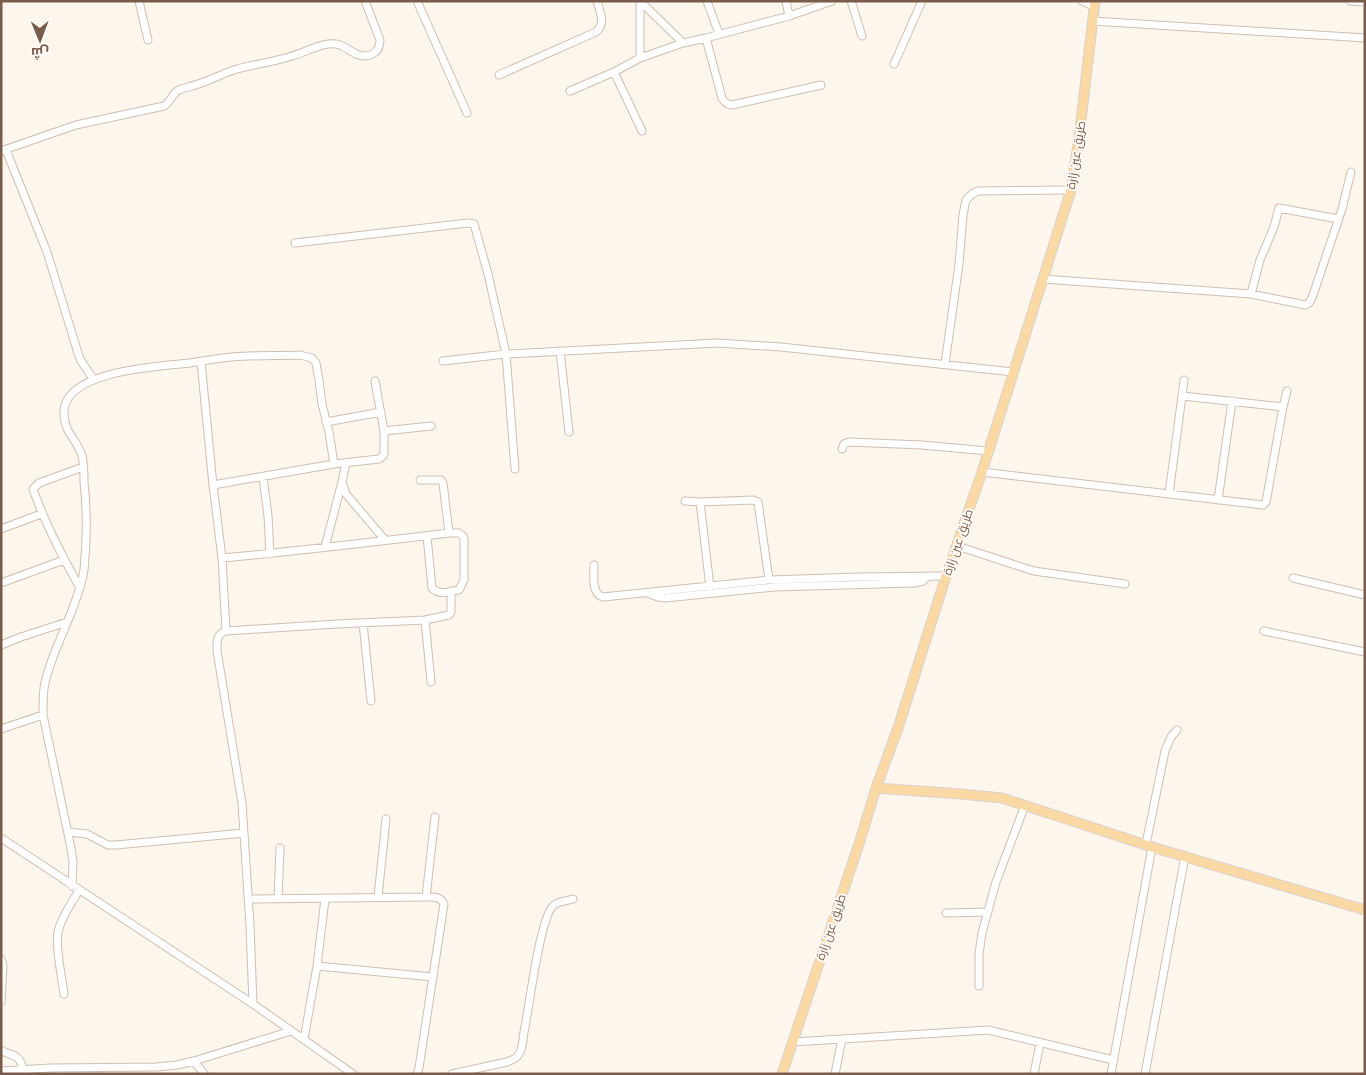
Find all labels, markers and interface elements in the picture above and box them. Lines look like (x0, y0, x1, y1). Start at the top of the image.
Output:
north arrow (15, 15, 65, 65)
text: ش (31, 44, 49, 61)
street label: طريق عين زارة (1064, 120, 1088, 190)
street label: طريق عين زارة (940, 507, 976, 577)
street label: طريق عين زارة (813, 892, 849, 962)

